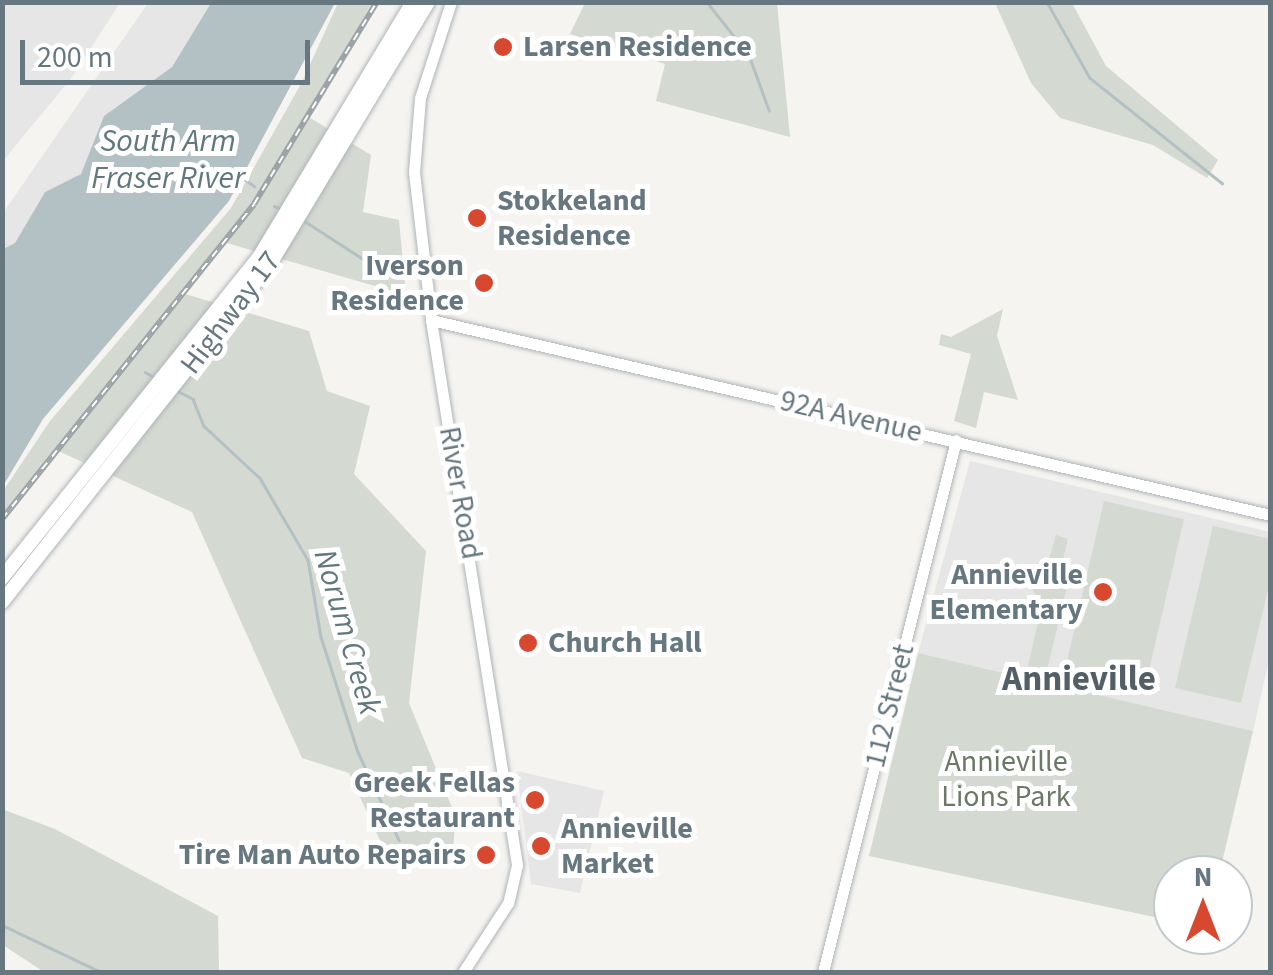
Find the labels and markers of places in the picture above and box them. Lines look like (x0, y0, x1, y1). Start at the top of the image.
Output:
place label: Larsen Residence (523, 29, 752, 65)
marker: Larsen Residence (492, 36, 514, 58)
place label: Stokkeland Residence (497, 183, 647, 254)
marker: Stokkeland Residence (466, 207, 488, 229)
place label: Iverson Residence (330, 248, 464, 318)
marker: Iverson Residence (473, 272, 495, 294)
place label: Annieville Elementary (930, 557, 1083, 628)
marker: Annieville Elementary (1092, 581, 1114, 603)
place label: Church Hall (548, 625, 702, 661)
marker: Church Hall (517, 632, 539, 654)
place label: Greek Fellas Restaurant (354, 765, 515, 836)
marker: Greek Fellas Restaurant (524, 789, 546, 811)
place label: Annieville Market (561, 811, 693, 882)
marker: Annieville Market (530, 835, 552, 857)
place label: Tire Man Auto Repairs (179, 837, 466, 873)
marker: Tire Man Auto Repairs (475, 844, 497, 866)

